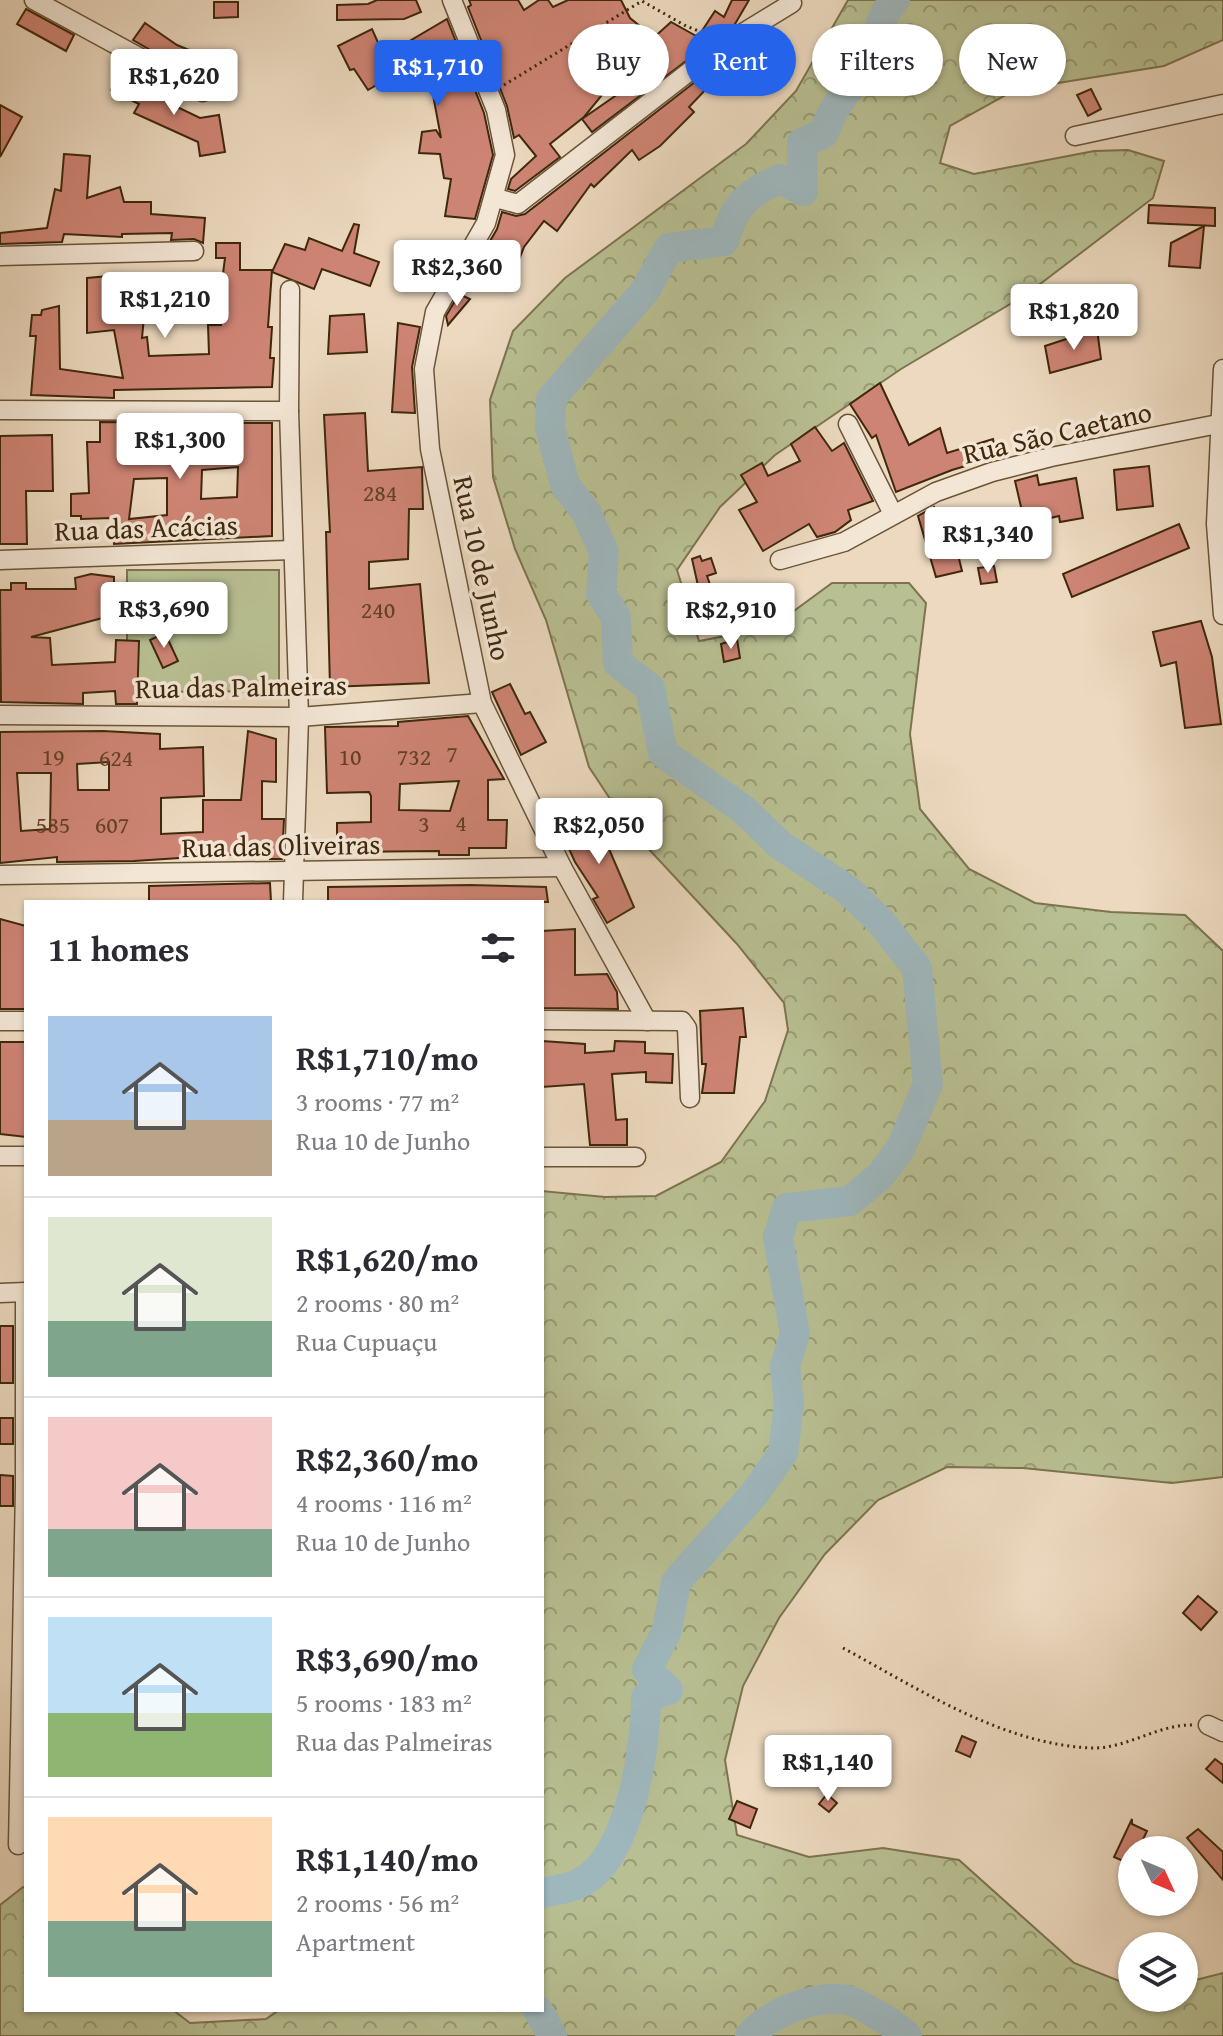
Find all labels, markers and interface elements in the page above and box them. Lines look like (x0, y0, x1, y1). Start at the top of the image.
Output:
chip: Buy (568, 24, 669, 96)
chip: Rent (685, 24, 796, 96)
chip: Filters (812, 24, 943, 96)
chip: New (959, 24, 1066, 96)
pin: R$1,710 (364, 40, 512, 108)
text: R$1,710 (393, 46, 483, 85)
pin: R$1,620 (100, 49, 248, 117)
text: R$1,620 (129, 55, 219, 94)
pin: R$2,360 (383, 240, 531, 308)
text: R$2,360 (412, 246, 502, 285)
pin: R$1,210 (91, 272, 239, 340)
text: R$1,210 (120, 278, 210, 317)
pin: R$1,820 (1000, 284, 1148, 352)
text: R$1,820 (1029, 290, 1119, 329)
street label: Rua São Caetano (958, 390, 1156, 474)
pin: R$1,300 (106, 413, 254, 481)
text: R$1,300 (135, 419, 225, 458)
street label: Rua 10 de Junho (443, 472, 523, 664)
house number: 284 (363, 475, 397, 510)
street label: Rua das Acácias (54, 503, 238, 551)
pin: R$1,340 (914, 507, 1062, 575)
text: R$1,340 (943, 513, 1033, 552)
pin: R$3,690 (90, 582, 238, 650)
pin: R$2,910 (657, 583, 805, 651)
text: R$3,690 (119, 588, 209, 627)
text: R$2,910 (686, 589, 776, 628)
house number: 240 (361, 592, 395, 627)
street label: Rua das Palmeiras (135, 664, 347, 708)
house number: 7 (446, 736, 458, 771)
house number: 19 (41, 739, 65, 774)
house number: 10 (338, 739, 362, 774)
house number: 732 (397, 739, 431, 774)
house number: 624 (99, 740, 133, 775)
pin: R$2,050 (525, 798, 673, 866)
text: R$2,050 (554, 804, 644, 843)
house number: 4 (455, 805, 467, 840)
house number: 3 (418, 806, 430, 841)
house number: 585 (36, 807, 70, 842)
house number: 607 (95, 807, 129, 842)
street label: Rua das Oliveiras (181, 823, 381, 867)
text: 11 homes (48, 924, 189, 973)
icon: filters (476, 926, 520, 970)
text: R$1,710/mo (296, 1033, 478, 1082)
icon: home (112, 1048, 208, 1144)
text: 3 rooms · 77 m² (296, 1082, 459, 1121)
text: Rua 10 de Junho (296, 1121, 470, 1160)
text: R$1,620/mo (296, 1234, 478, 1283)
icon: home (112, 1249, 208, 1345)
text: 2 rooms · 80 m² (296, 1283, 459, 1322)
text: Rua Cupuaçu (296, 1322, 437, 1361)
text: R$2,360/mo (296, 1434, 478, 1483)
icon: home (112, 1449, 208, 1545)
text: 4 rooms · 116 m² (296, 1483, 472, 1522)
text: Rua 10 de Junho (296, 1522, 470, 1561)
text: R$3,690/mo (296, 1634, 478, 1683)
icon: home (112, 1649, 208, 1745)
text: 5 rooms · 183 m² (296, 1683, 472, 1722)
text: Rua das Palmeiras (296, 1722, 493, 1761)
pin: R$1,140 (754, 1735, 902, 1803)
text: R$1,140 (783, 1741, 873, 1780)
text: R$1,140/mo (296, 1834, 478, 1883)
north arrow (1118, 1836, 1198, 1916)
map controls (1118, 1836, 1198, 2012)
icon: home (112, 1849, 208, 1945)
text: 2 rooms · 56 m² (296, 1883, 459, 1922)
text: Apartment (296, 1922, 415, 1961)
button: layers (1118, 1932, 1198, 2012)

